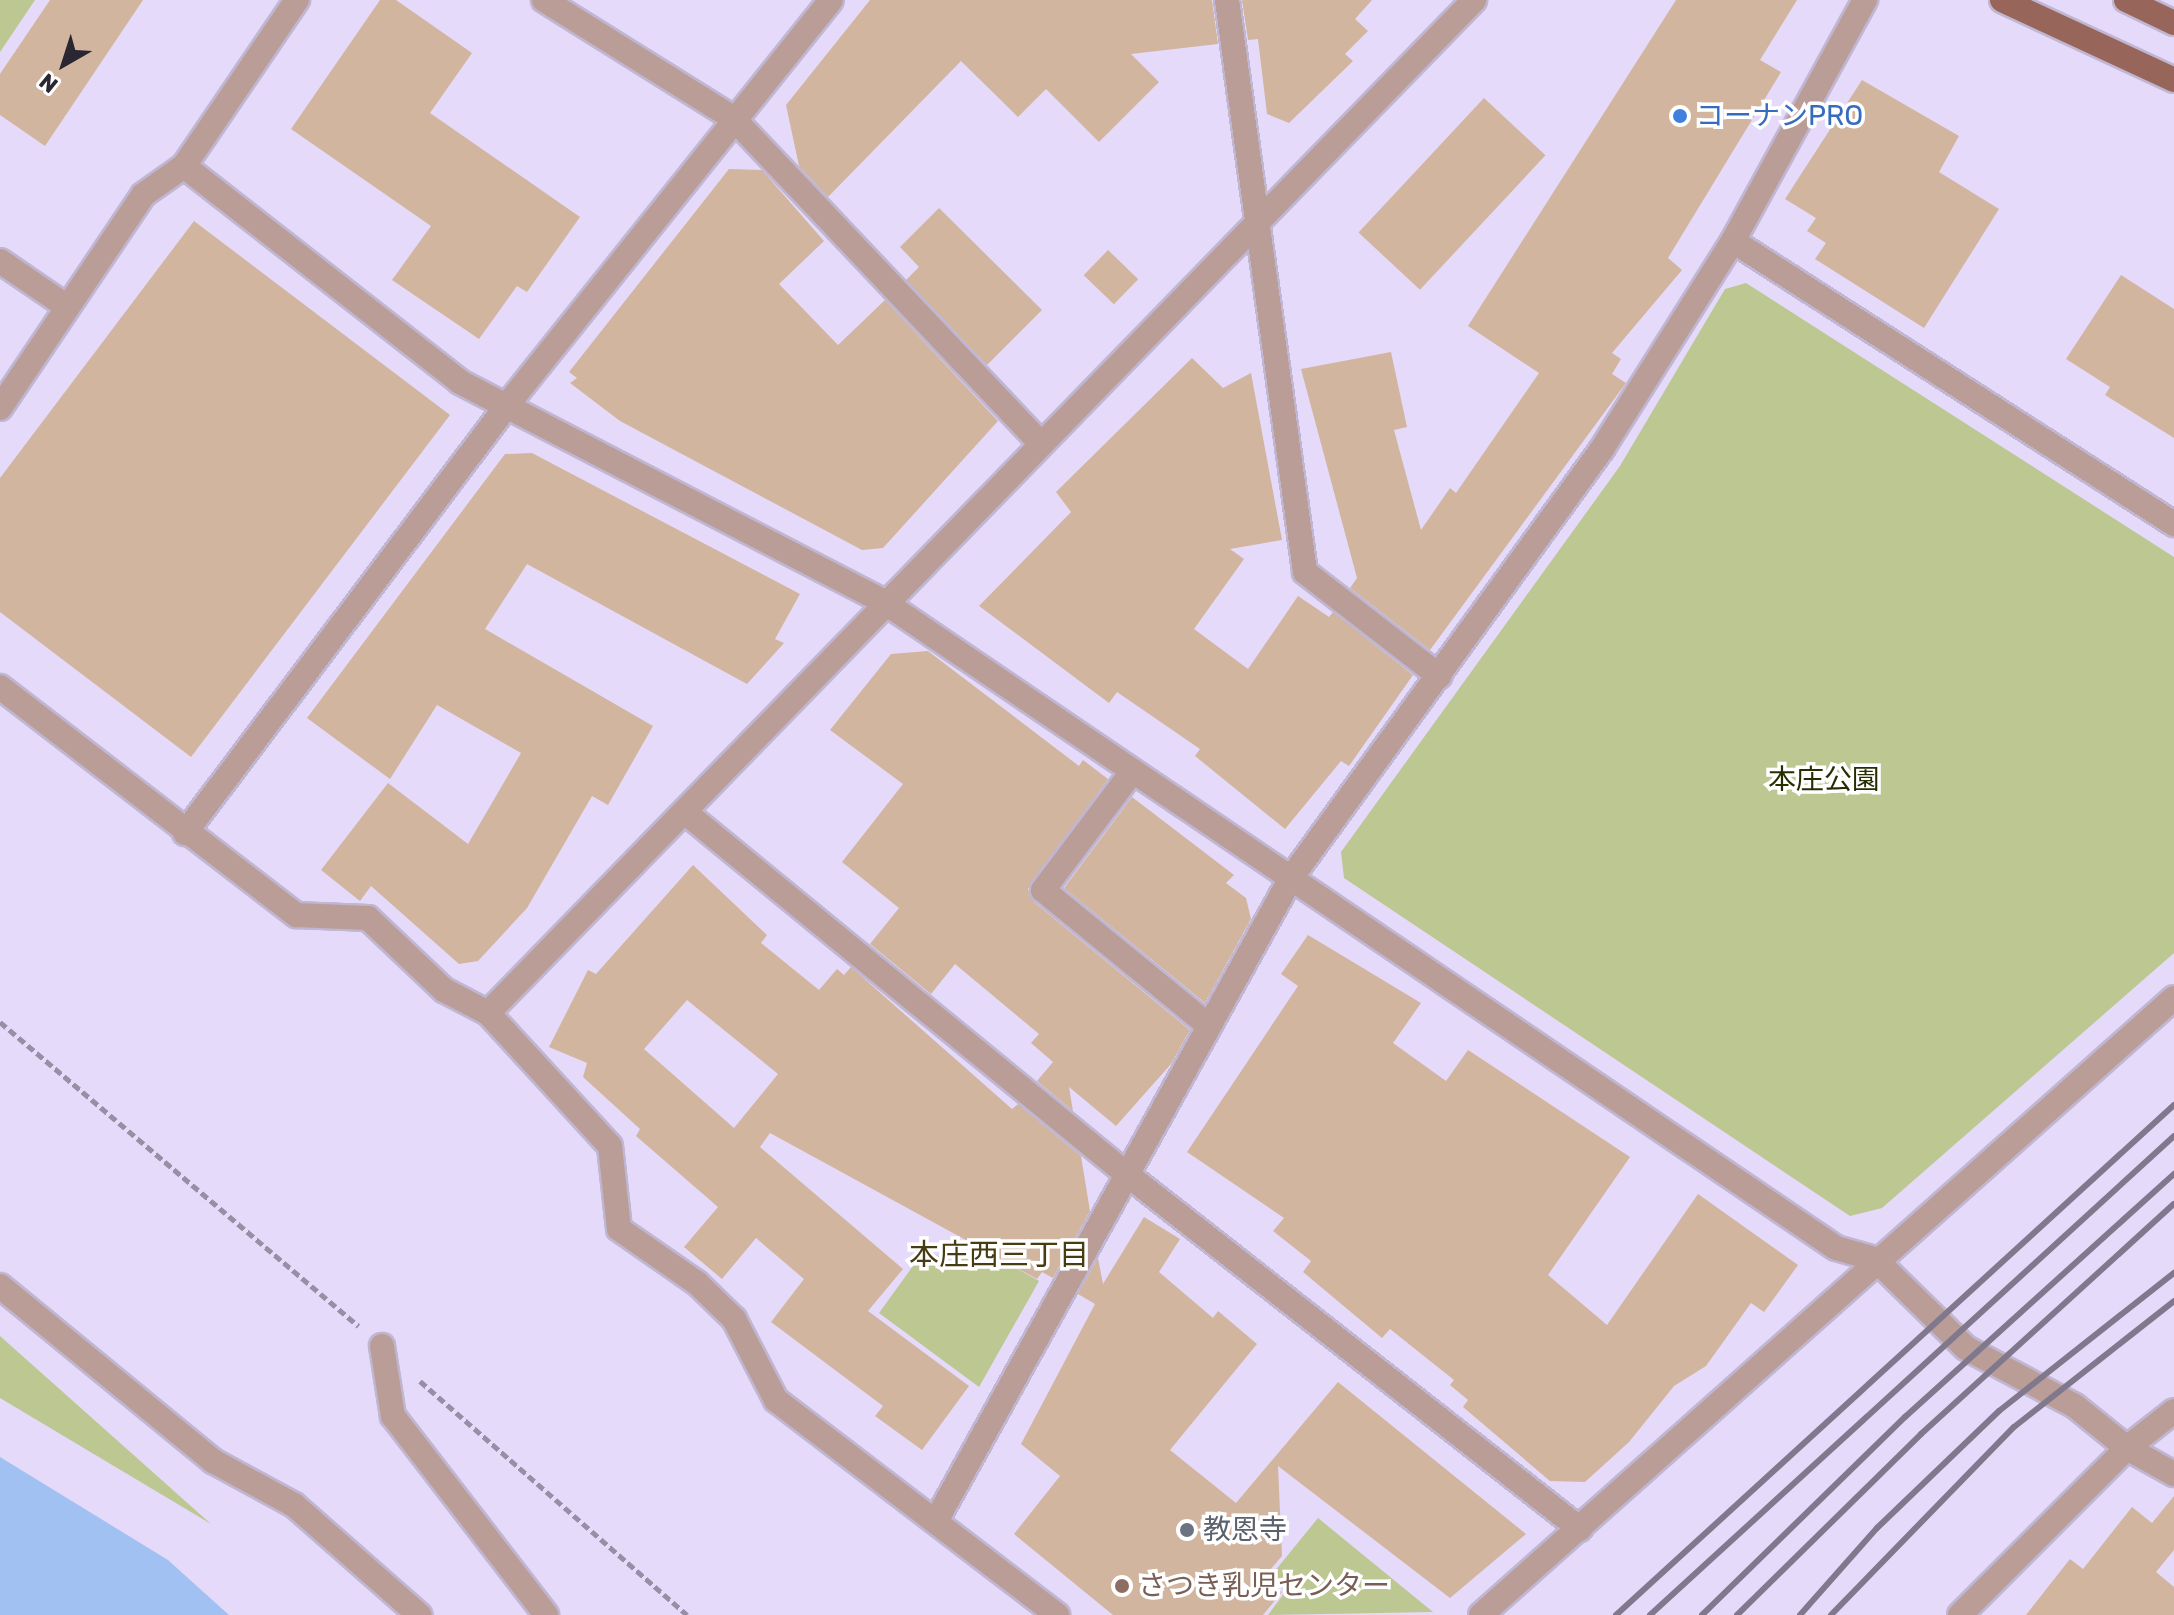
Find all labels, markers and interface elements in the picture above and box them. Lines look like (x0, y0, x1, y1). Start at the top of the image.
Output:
north arrow (24, 24, 104, 104)
text: N (34, 68, 63, 99)
place label: コーナンPRO (1696, 99, 1863, 133)
marker: コーナンPRO (1671, 107, 1689, 125)
park label: 本庄公園 (1768, 763, 1880, 797)
district label: 本庄西三丁目 (909, 1237, 1089, 1273)
place label: 教恩寺 (1203, 1513, 1287, 1547)
marker: 教恩寺 (1178, 1521, 1196, 1539)
place label: さつき乳児センター (1138, 1569, 1390, 1603)
marker: さつき乳児センター (1113, 1577, 1131, 1595)

